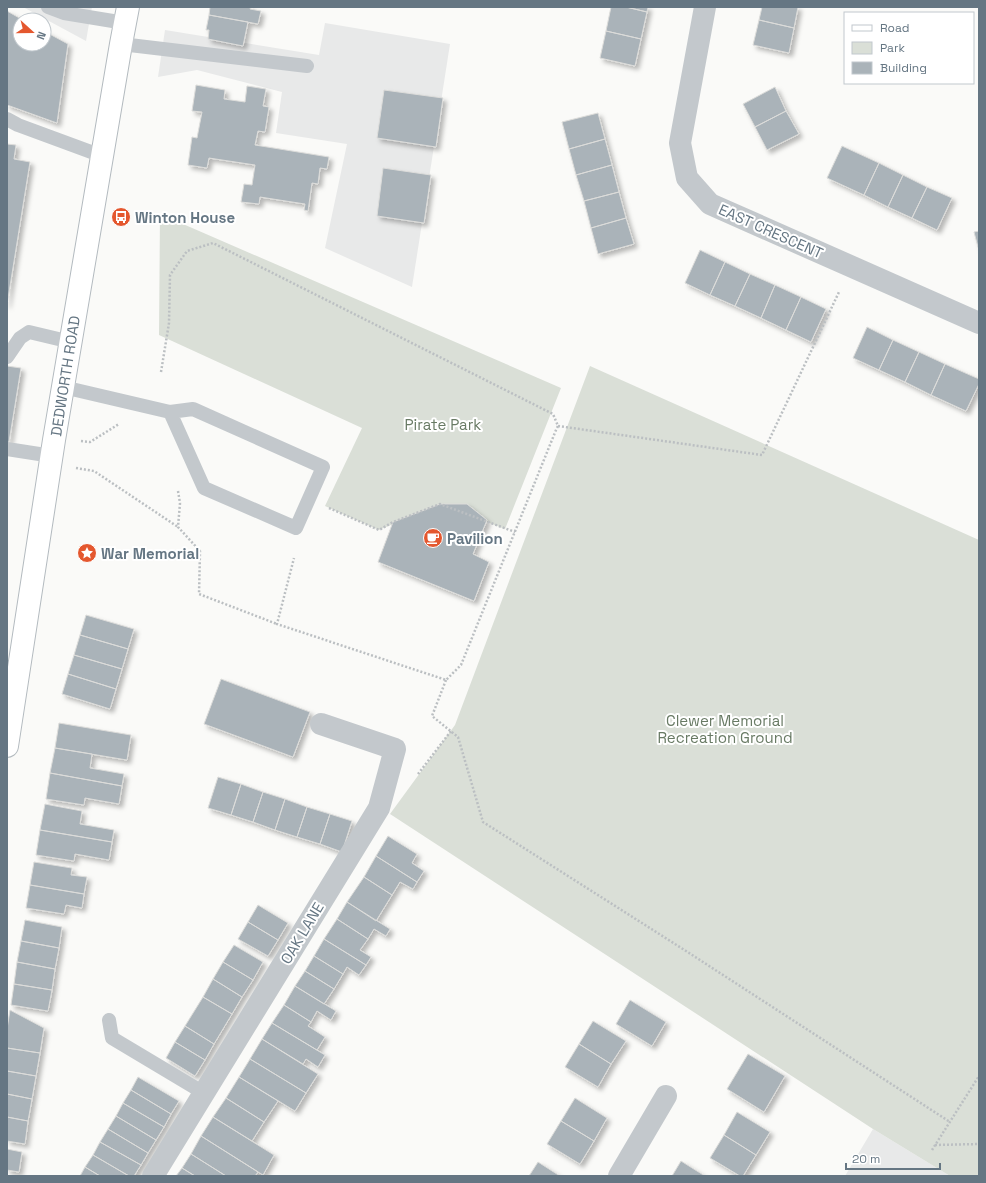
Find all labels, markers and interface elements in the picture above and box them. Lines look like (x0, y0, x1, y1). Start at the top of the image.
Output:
north arrow (12, 12, 52, 52)
legend (844, 12, 974, 84)
text: Road (880, 20, 909, 36)
text: N (33, 30, 49, 42)
text: Park (880, 40, 905, 56)
text: Building (880, 60, 927, 76)
street label: EAST CRESCENT (716, 199, 826, 263)
bus stop icon: Winton House (110, 206, 132, 228)
place label: Winton House (135, 208, 235, 227)
street label: DEDWORTH ROAD (46, 314, 84, 438)
park label: Pirate Park (405, 415, 481, 434)
cafe icon: Pavilion (422, 527, 444, 549)
place label: Pavilion (447, 529, 503, 548)
place icon: War Memorial (76, 542, 98, 564)
place label: War Memorial (101, 544, 199, 563)
park label: Clewer Memorial Recreation Ground (657, 711, 793, 747)
street label: OAK LANE (276, 899, 328, 967)
scale bar (846, 1145, 940, 1171)
text: 20 m (852, 1151, 880, 1167)

